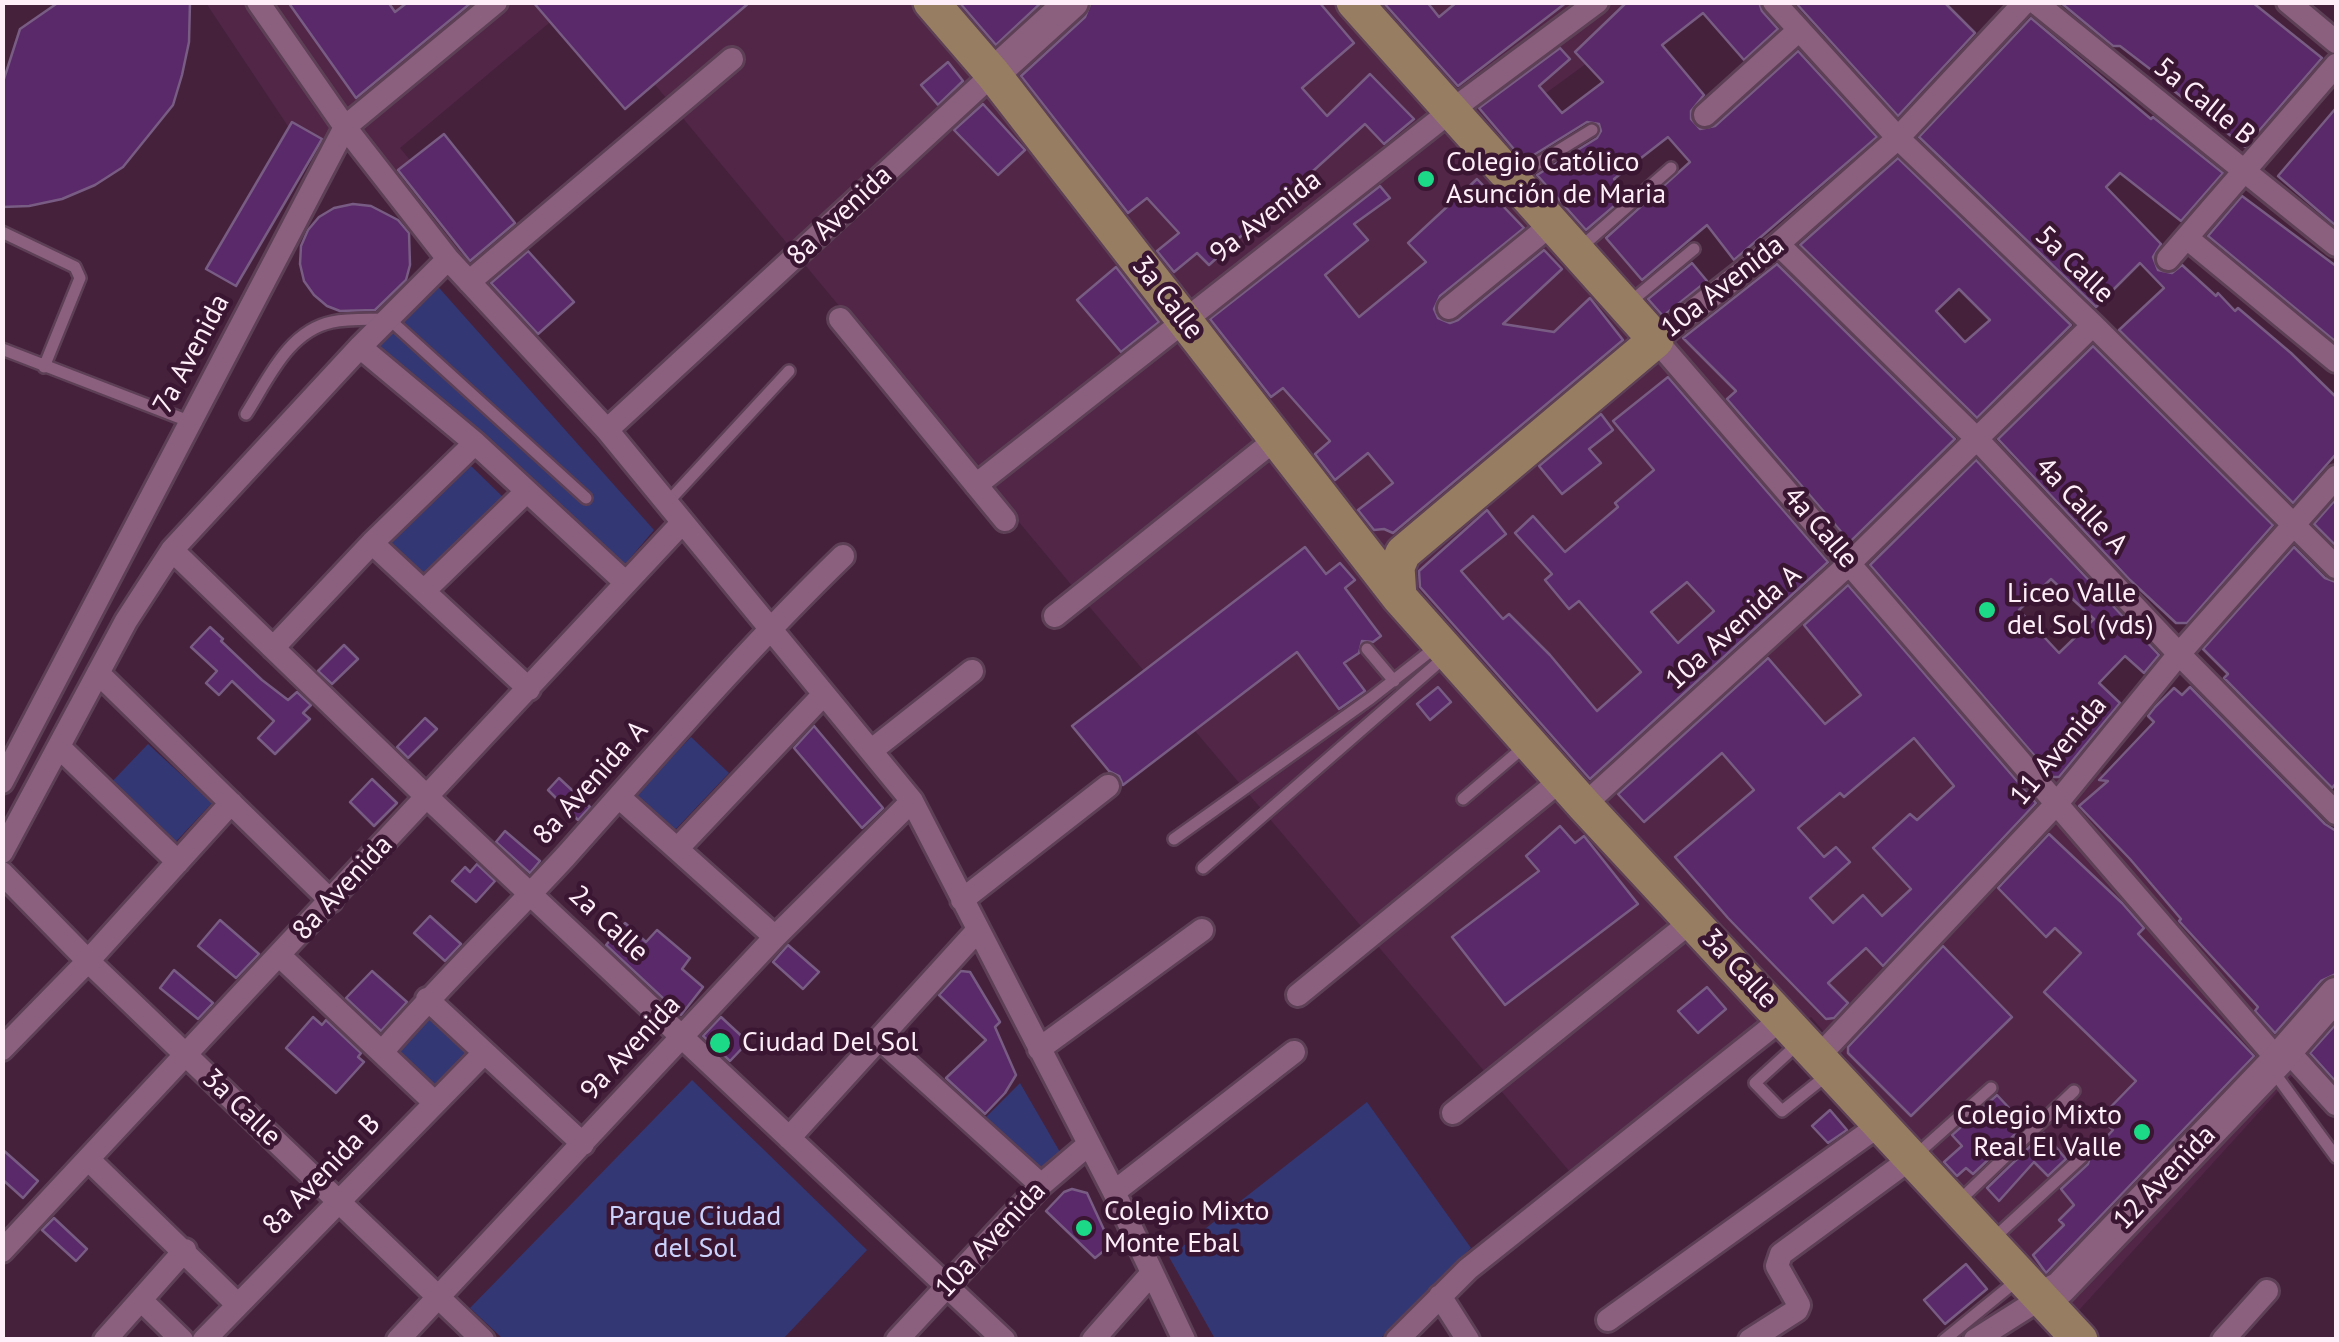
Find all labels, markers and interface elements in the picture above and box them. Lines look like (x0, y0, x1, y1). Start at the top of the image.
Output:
street label: 5a Calle B (2147, 51, 2261, 153)
place label: Colegio Católico Asunción de Maria (1446, 146, 1666, 212)
street label: 8a Avenida (781, 159, 899, 273)
street label: 9a Avenida (1204, 163, 1328, 271)
marker: Colegio Católico Asunción de Maria (1415, 168, 1437, 190)
street label: 5a Calle (2028, 219, 2120, 311)
street label: 10a Avenida (1655, 229, 1791, 345)
street label: 3a Calle (1124, 250, 1210, 346)
street label: 7a Avenida (147, 289, 237, 419)
street label: 4a Calle A (2028, 450, 2134, 562)
street label: 4a Calle (1776, 481, 1864, 575)
street label: 10a Avenida A (1659, 559, 1809, 697)
place label: Liceo Valle del Sol (vds) (2007, 577, 2153, 643)
marker: Liceo Valle del Sol (vds) (1976, 599, 1998, 621)
street label: 11 Avenida (2004, 689, 2114, 813)
street label: 8a Avenida A (527, 714, 655, 852)
street label: 8a Avenida (286, 829, 400, 947)
street label: 2a Calle (561, 879, 655, 969)
street label: 3a Calle (1694, 922, 1784, 1016)
street label: 9a Avenida (574, 989, 688, 1107)
place label: Ciudad Del Sol (742, 1026, 918, 1060)
marker: Ciudad Del Sol (707, 1030, 733, 1056)
street label: 3a Calle (195, 1062, 287, 1154)
place label: Colegio Mixto Real El Valle (1957, 1099, 2122, 1165)
street label: 8a Avenida B (256, 1108, 388, 1242)
street label: 12 Avenida (2107, 1119, 2223, 1237)
marker: Colegio Mixto Real El Valle (2131, 1121, 2153, 1143)
street label: 10a Avenida (929, 1175, 1053, 1305)
place label: Colegio Mixto Monte Ebal (1104, 1195, 1269, 1261)
park label: Parque Ciudad del Sol (609, 1200, 781, 1266)
marker: Colegio Mixto Monte Ebal (1073, 1217, 1095, 1239)

